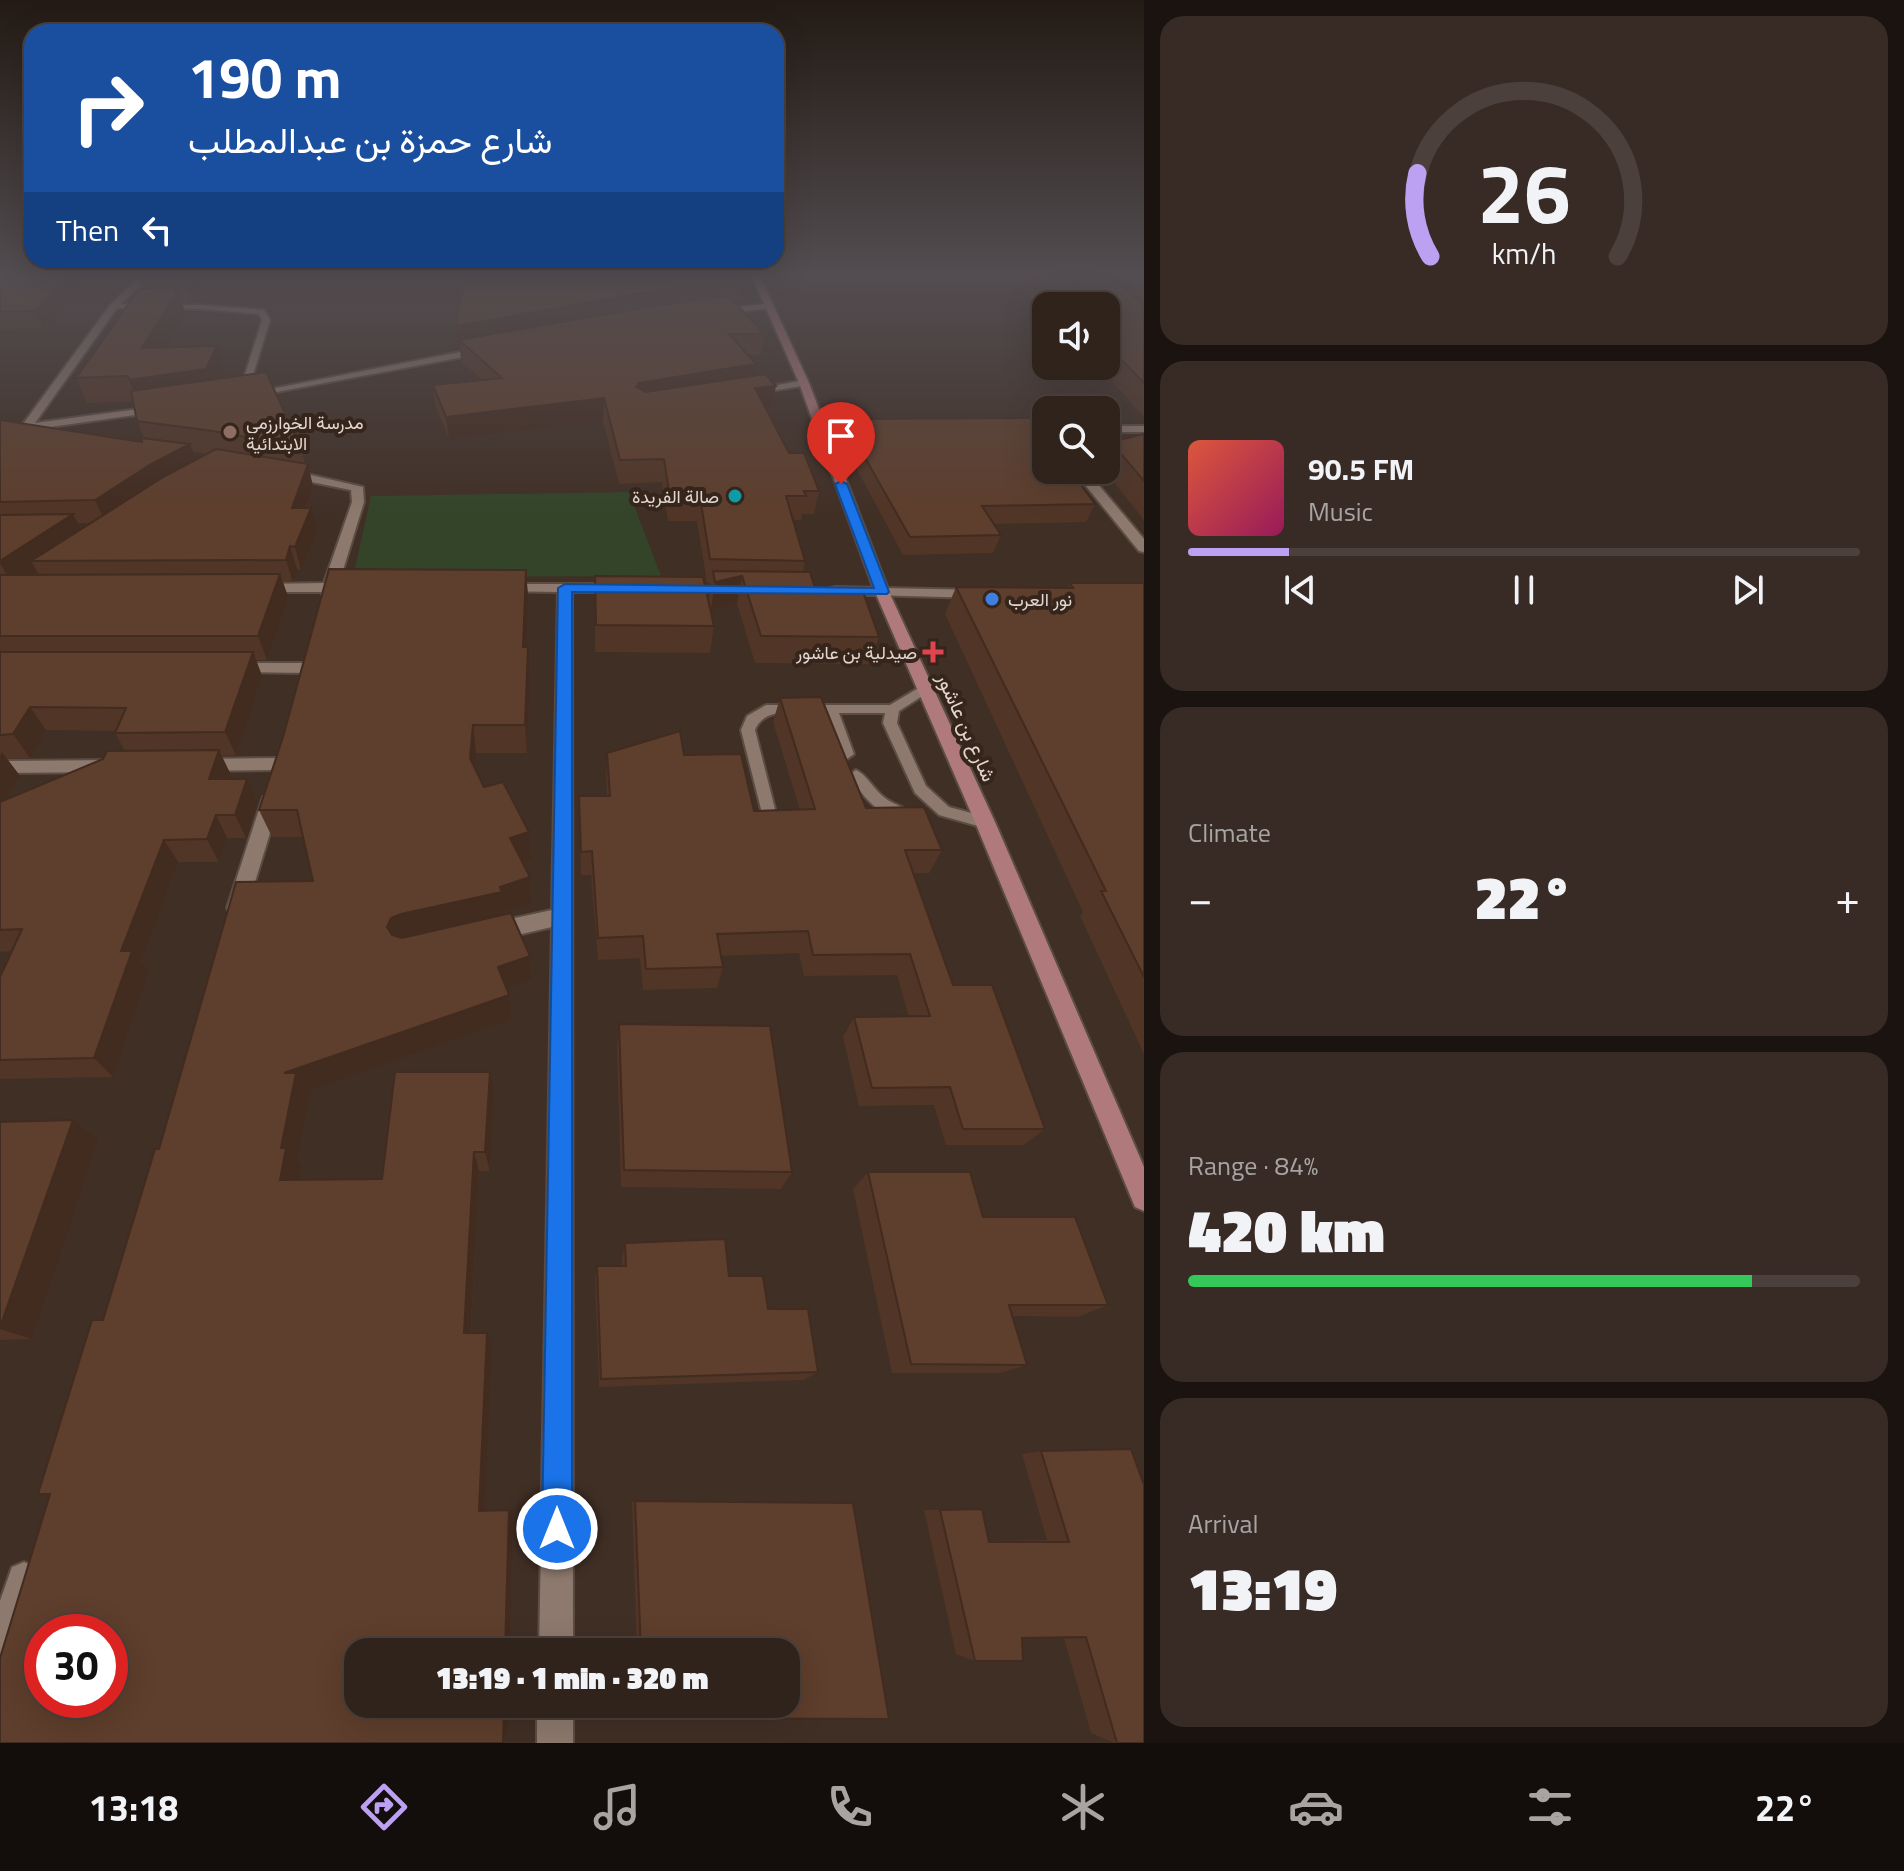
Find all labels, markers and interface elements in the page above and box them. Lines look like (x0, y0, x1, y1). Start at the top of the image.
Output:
text: 190 m (188, 35, 341, 120)
icon: right (56, 56, 160, 160)
text: شارع حمزة بن عبدالمطلب (188, 112, 552, 167)
text: 26 (1477, 128, 1571, 254)
text: Then (56, 207, 119, 253)
icon: left (135, 208, 179, 252)
text: km/h (1492, 232, 1556, 275)
map controls (1032, 292, 1120, 484)
button: sound (1032, 292, 1120, 380)
button: search (1032, 396, 1120, 484)
pin (807, 402, 875, 484)
place label: مدرسة الخوارزمي الابتدائية (246, 409, 364, 457)
icon: arrive (819, 414, 863, 458)
marker: مدرسة الخوارزمي الابتدائية (221, 423, 239, 441)
text: 90.5 FM (1308, 446, 1414, 492)
place label: صالة الفريدة (632, 483, 719, 510)
marker: صالة الفريدة (726, 487, 744, 505)
text: Music (1308, 492, 1373, 531)
icon: previous (1278, 568, 1322, 612)
icon: pause (1502, 568, 1546, 612)
icon: next (1726, 568, 1770, 612)
place label: نور العرب (1008, 586, 1072, 613)
marker: نور العرب (983, 590, 1001, 608)
place label: صيدلية بن عاشور (795, 639, 917, 666)
marker: صيدلية بن عاشور (924, 643, 942, 661)
street label: شارع بن عاشور (929, 667, 1005, 787)
text: Climate (1188, 813, 1271, 852)
text: 22° (1475, 851, 1574, 942)
text: − (1188, 864, 1213, 931)
text: + (1835, 864, 1860, 931)
text: Range · 84% (1188, 1146, 1318, 1185)
text: 420 km (1188, 1184, 1385, 1275)
position arrow (515, 1487, 599, 1571)
text: Arrival (1188, 1504, 1259, 1543)
text: 13:19 (1188, 1542, 1337, 1633)
speed limit sign: 30 (24, 1614, 128, 1718)
text: 13:19 · 1 min · 320 m (436, 1655, 708, 1701)
icon: directions (356, 1779, 412, 1835)
icon: music (589, 1779, 645, 1835)
icon: phone (822, 1779, 878, 1835)
icon: climate (1055, 1779, 1111, 1835)
icon: car (1288, 1779, 1344, 1835)
icon: filters (1522, 1779, 1578, 1835)
text: 13:18 (89, 1780, 178, 1835)
text: 22° (1755, 1780, 1815, 1835)

